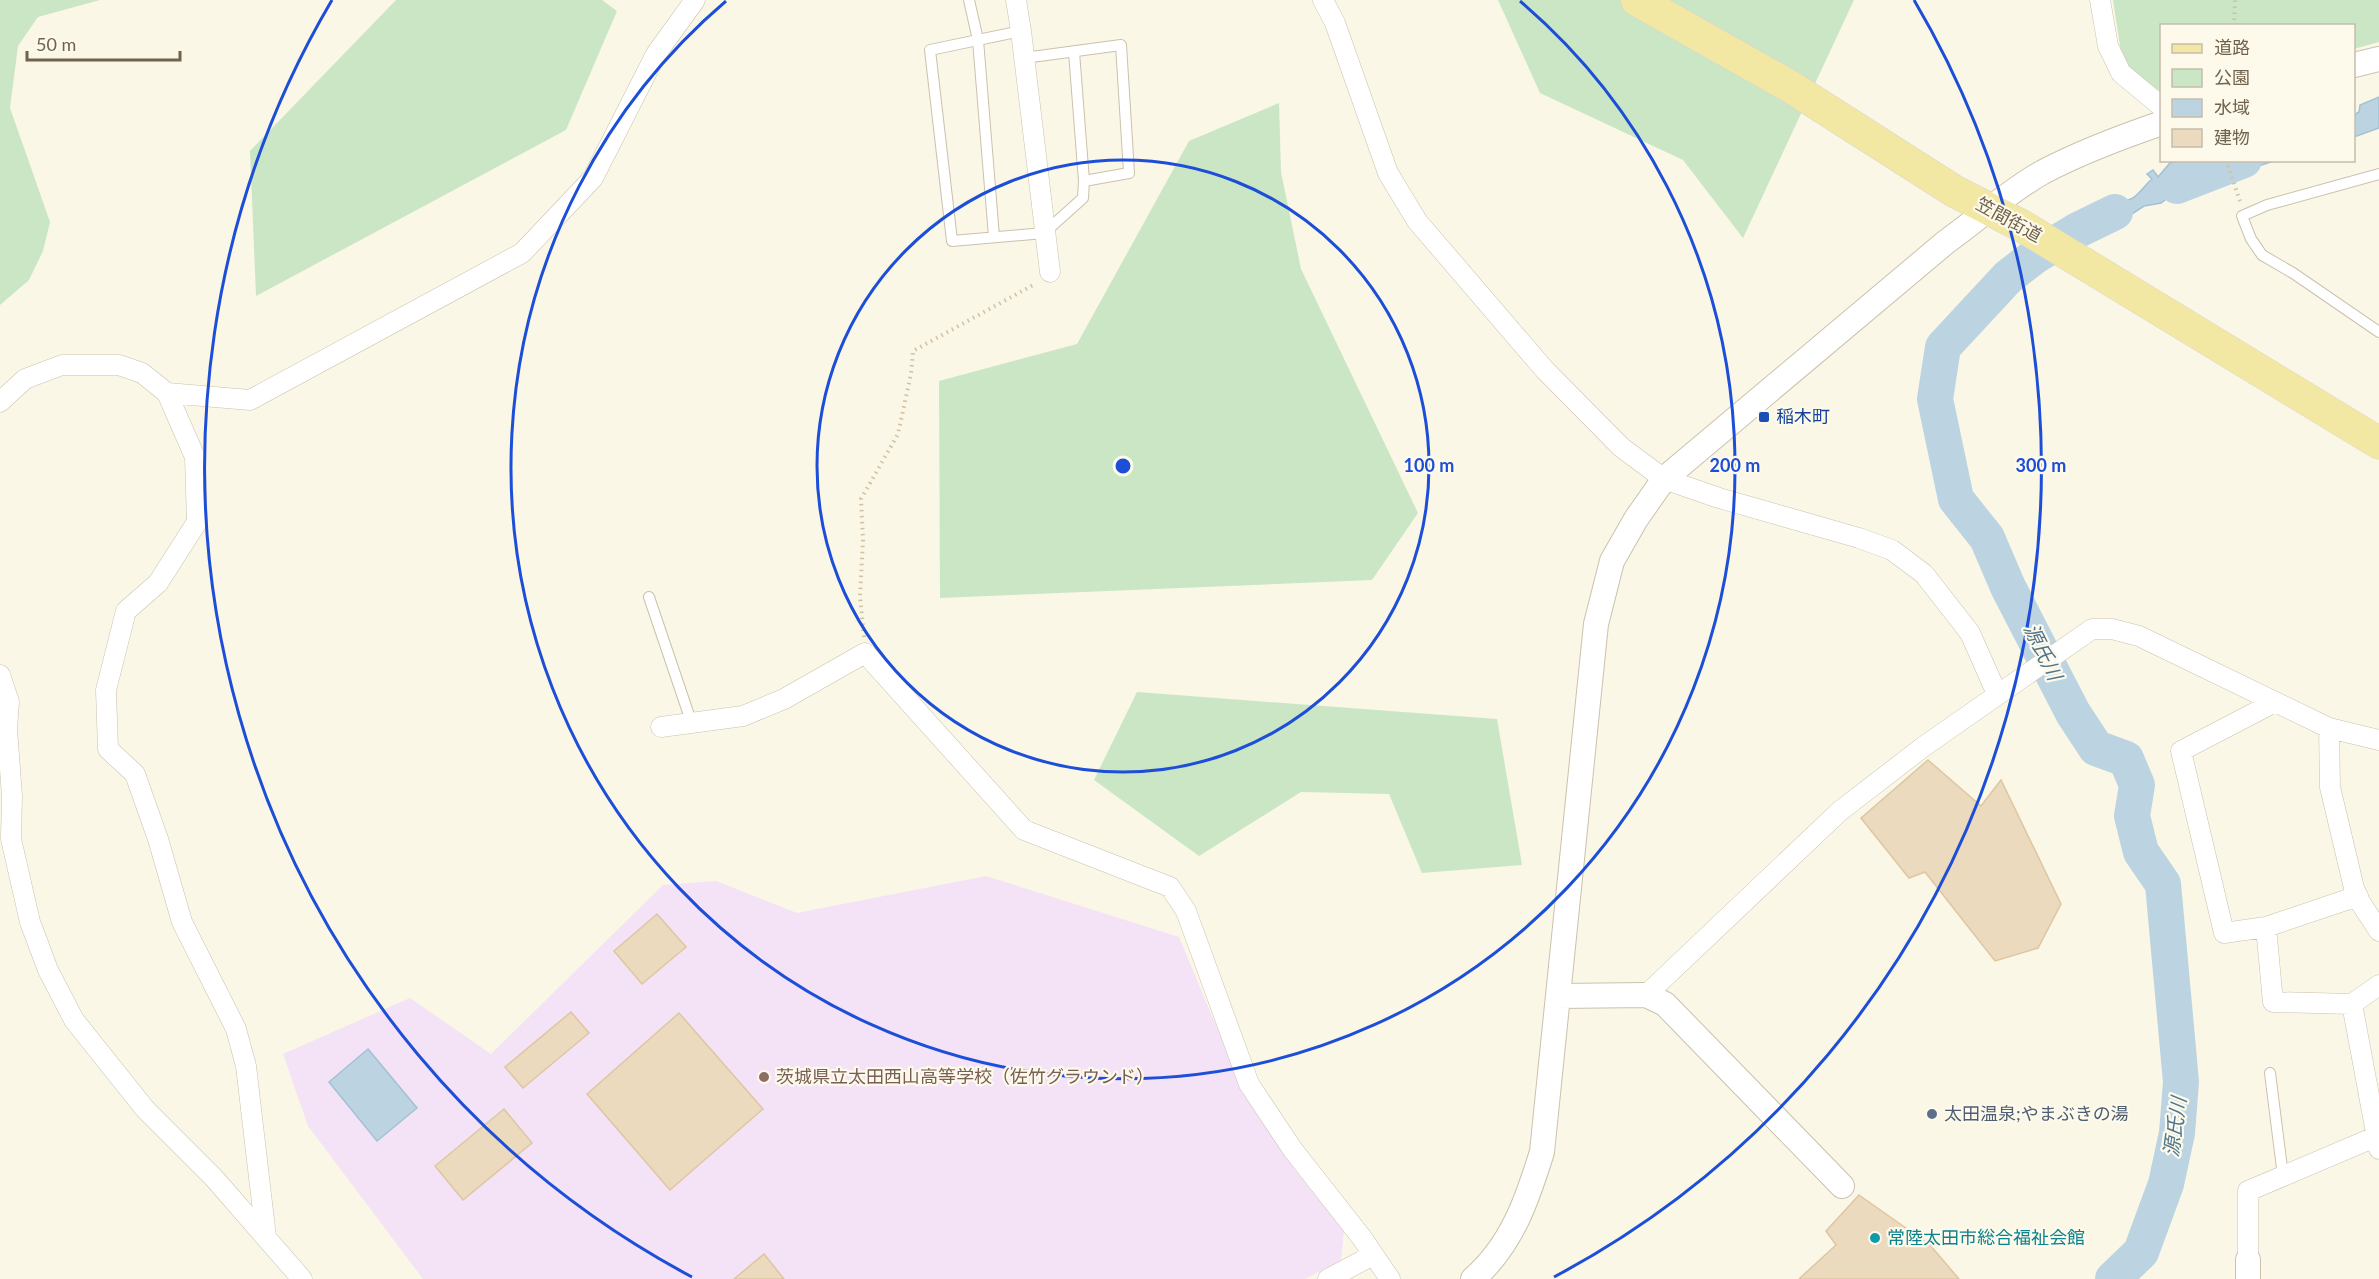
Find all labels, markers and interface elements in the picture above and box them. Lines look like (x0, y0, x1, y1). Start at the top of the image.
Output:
scale bar (27, 24, 180, 62)
legend (2160, 24, 2355, 162)
text: 50 m (36, 33, 76, 55)
text: 道路 (2214, 36, 2250, 58)
text: 公園 (2214, 66, 2250, 88)
text: 水域 (2214, 96, 2250, 118)
text: 建物 (2214, 126, 2250, 148)
street label: 笠間街道 (1973, 192, 2046, 246)
place label: 稲木町 (1776, 405, 1830, 427)
marker: 稲木町 (1757, 410, 1771, 424)
text: 100 m (1404, 454, 1454, 476)
text: 200 m (1710, 454, 1760, 476)
text: 300 m (2016, 454, 2066, 476)
centre of rings (1113, 456, 1133, 476)
water label: 源氏川 (2020, 619, 2069, 686)
place label: 茨城県立太田西山高等学校（佐竹グラウンド） (776, 1065, 1154, 1087)
marker: 茨城県立太田西山高等学校（佐竹グラウンド） (757, 1070, 771, 1084)
water label: 源氏川 (2158, 1094, 2190, 1158)
place label: 太田温泉;やまぶきの湯 (1944, 1102, 2129, 1124)
marker: 太田温泉;やまぶきの湯 (1925, 1107, 1939, 1121)
place label: 常陸太田市総合福祉会館 (1887, 1226, 2085, 1248)
marker: 常陸太田市総合福祉会館 (1868, 1231, 1882, 1245)

